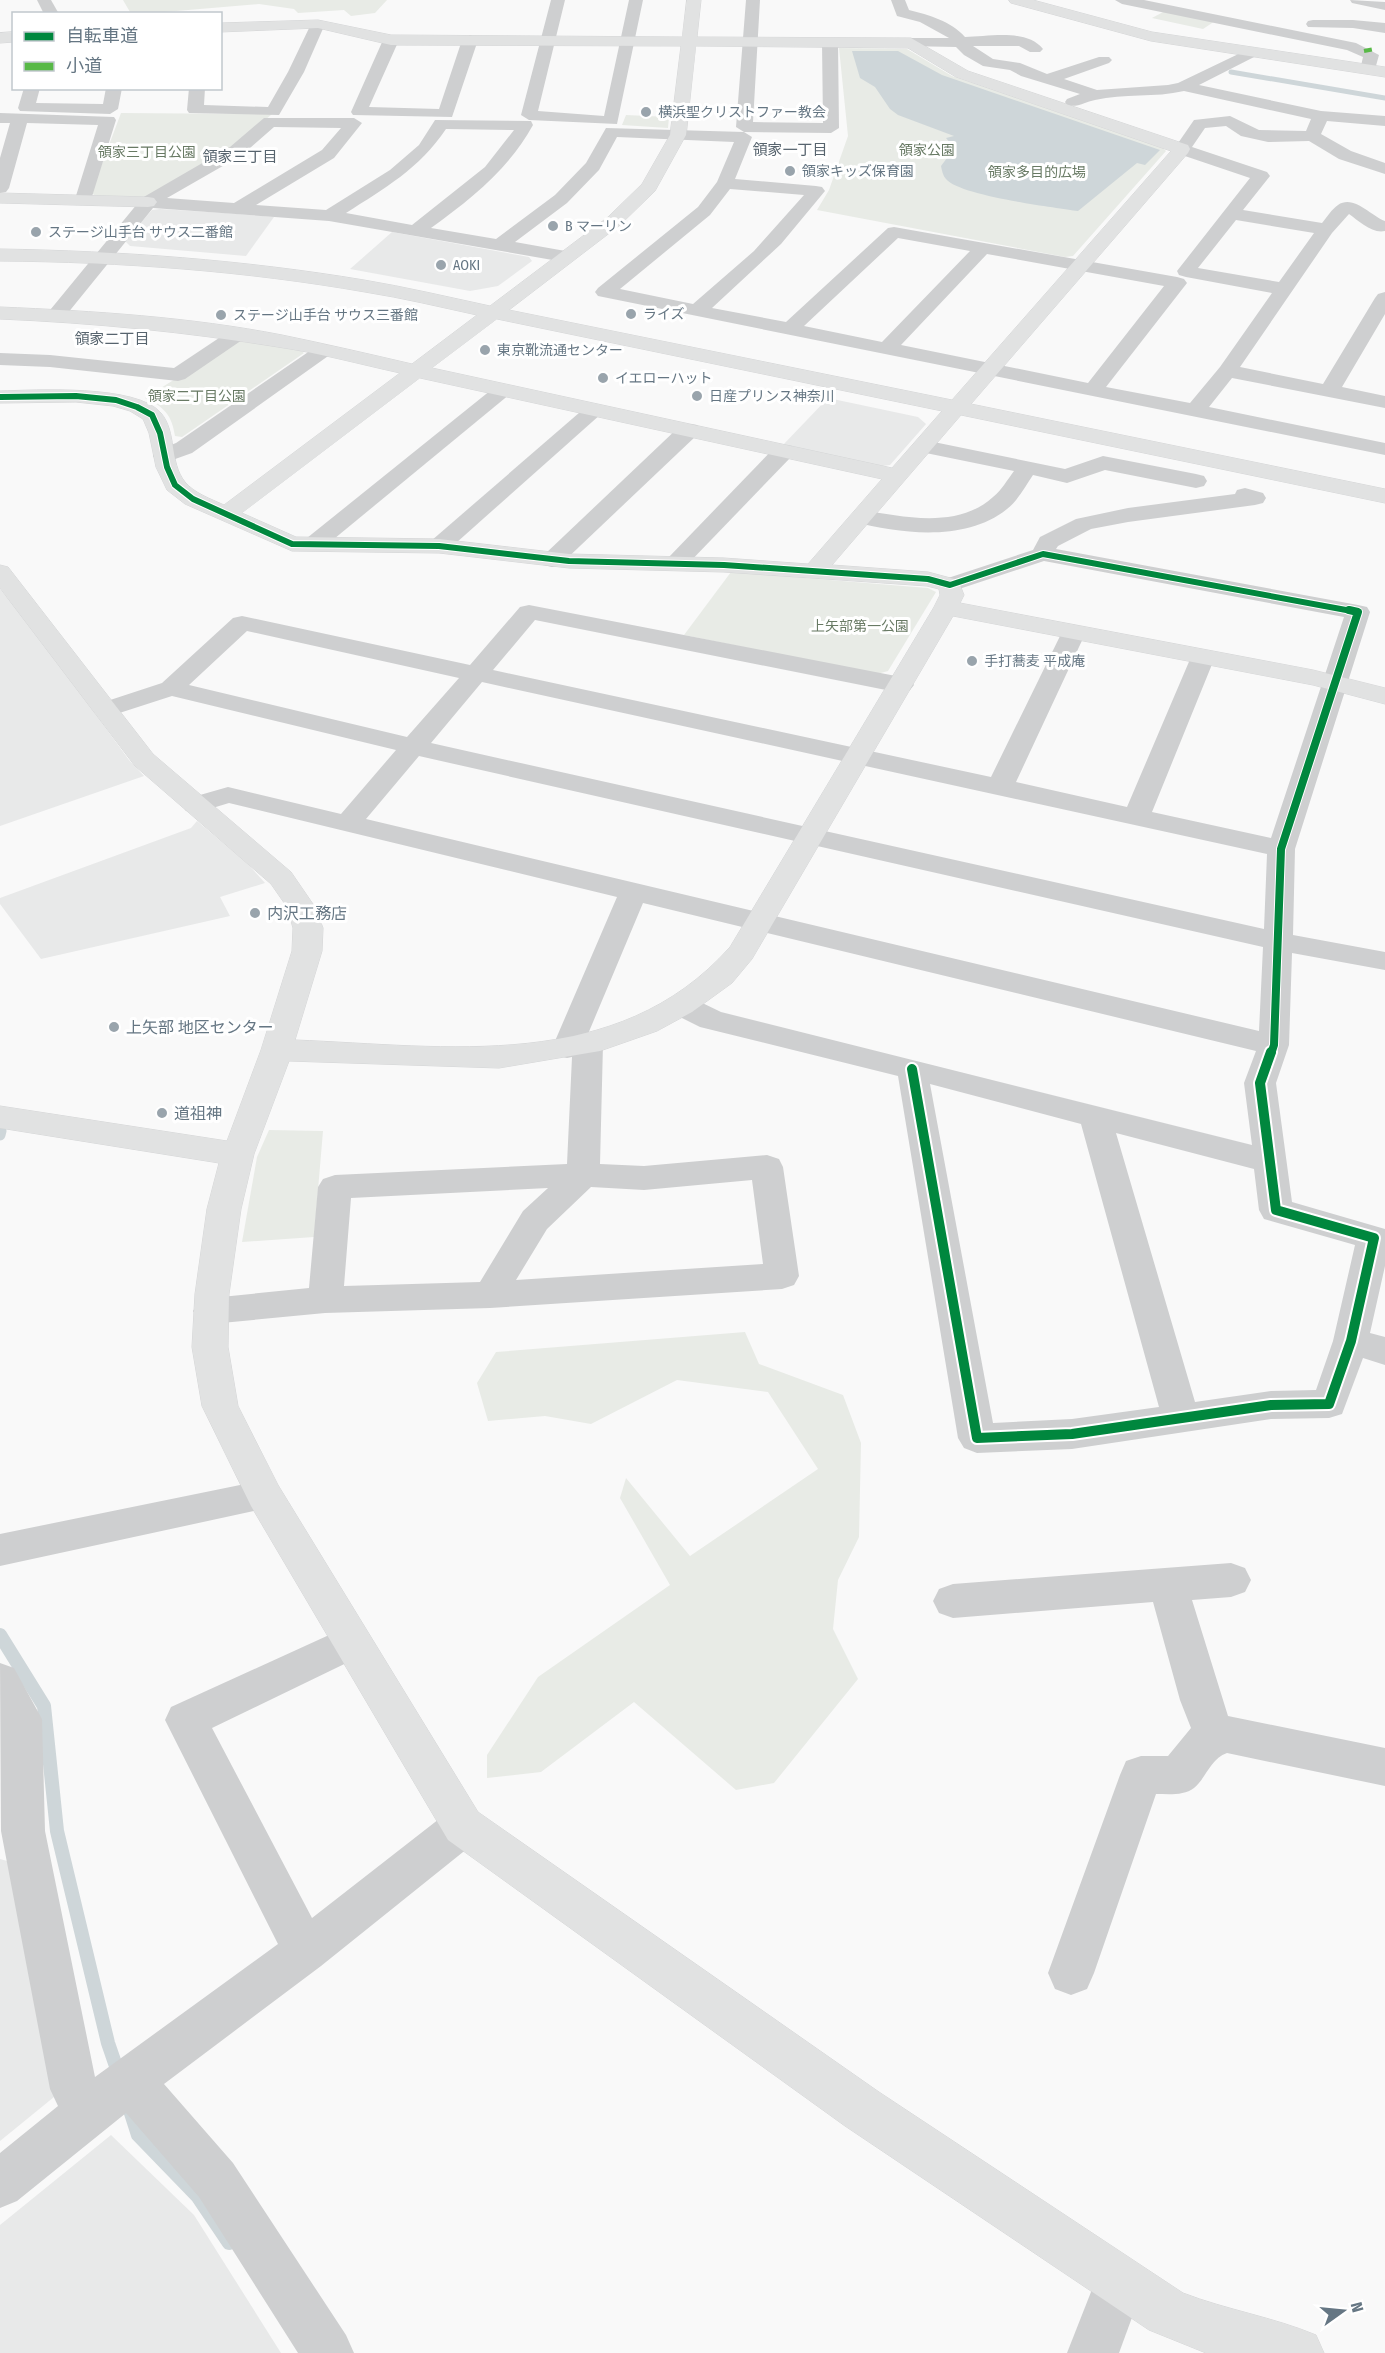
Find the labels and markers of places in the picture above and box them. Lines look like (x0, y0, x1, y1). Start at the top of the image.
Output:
place label: 横浜聖クリストファー教会 (658, 104, 826, 121)
marker: 横浜聖クリストファー教会 (639, 105, 653, 119)
place label: 領家キッズ保育園 (802, 163, 914, 180)
marker: 領家キッズ保育園 (783, 164, 797, 178)
place label: B マーリン (565, 218, 632, 235)
marker: B マーリン (546, 219, 560, 233)
place label: ステージ山手台 サウス二番館 (48, 224, 233, 241)
marker: ステージ山手台 サウス二番館 (29, 225, 43, 239)
place label: AOKI (453, 257, 480, 274)
marker: AOKI (434, 258, 448, 272)
place label: ライズ (643, 306, 685, 323)
place label: ステージ山手台 サウス三番館 (233, 307, 418, 324)
marker: ライズ (624, 307, 638, 321)
marker: ステージ山手台 サウス三番館 (214, 308, 228, 322)
place label: 東京靴流通センター (497, 342, 623, 359)
marker: 東京靴流通センター (478, 343, 492, 357)
place label: イエローハット (615, 370, 713, 387)
marker: イエローハット (596, 371, 610, 385)
place label: 日産プリンス神奈川 (709, 388, 835, 405)
marker: 日産プリンス神奈川 (690, 389, 704, 403)
place label: 手打蕎麦 平成庵 (984, 653, 1085, 670)
marker: 手打蕎麦 平成庵 (965, 654, 979, 668)
place label: 内沢工務店 (267, 904, 347, 923)
marker: 内沢工務店 (248, 906, 262, 920)
place label: 上矢部 地区センター (126, 1018, 274, 1037)
marker: 上矢部 地区センター (107, 1020, 121, 1034)
place label: 道祖神 (174, 1104, 222, 1123)
marker: 道祖神 (155, 1106, 169, 1120)

